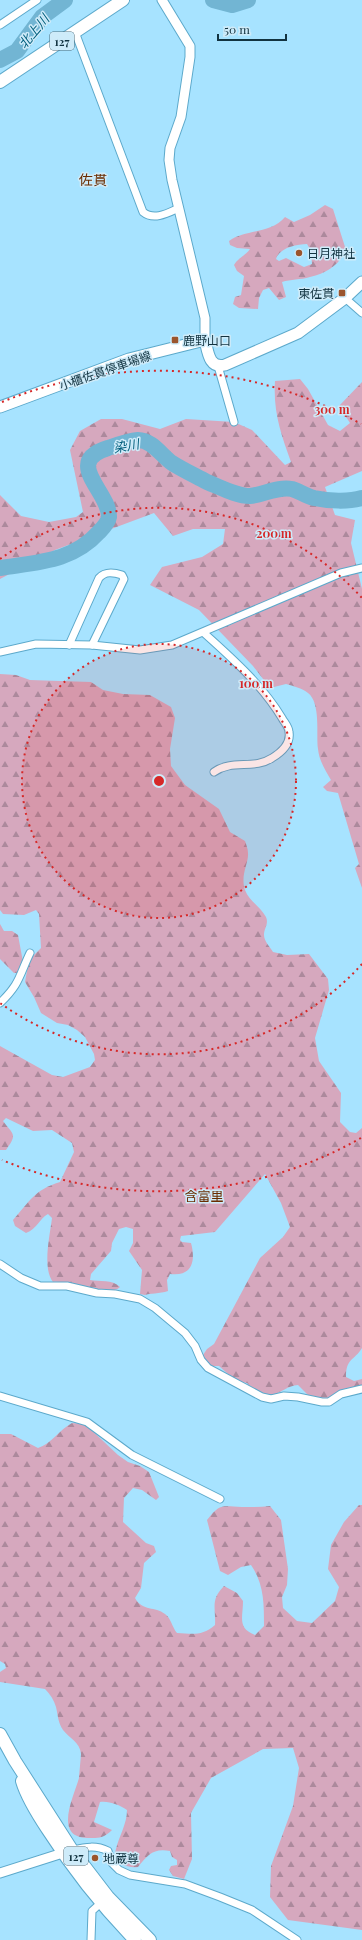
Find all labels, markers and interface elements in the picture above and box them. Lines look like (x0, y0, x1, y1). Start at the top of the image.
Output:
water label: 北上川 (14, 9, 53, 51)
scale bar (218, 16, 286, 42)
text: 50 m (224, 21, 250, 37)
road number: 127 (50, 32, 74, 50)
district label: 佐貫 (79, 170, 107, 189)
place label: 日月神社 (307, 245, 355, 261)
marker: 日月神社 (294, 248, 304, 258)
place label: 東佐貫 (298, 285, 334, 301)
marker: 東佐貫 (337, 288, 347, 298)
place label: 鹿野山口 (183, 332, 231, 348)
marker: 鹿野山口 (170, 335, 180, 345)
street label: 小櫃佐貫停車場線 (57, 347, 153, 393)
text: 300 m (315, 401, 350, 417)
water label: 染川 (112, 434, 142, 456)
text: 200 m (256, 525, 292, 541)
text: 100 m (239, 675, 273, 691)
centre of rings (152, 774, 166, 788)
district label: 含富里 (184, 1187, 224, 1204)
road number: 127 (64, 1847, 88, 1865)
place label: 地蔵尊 (103, 1850, 139, 1866)
marker: 地蔵尊 (90, 1853, 100, 1863)

